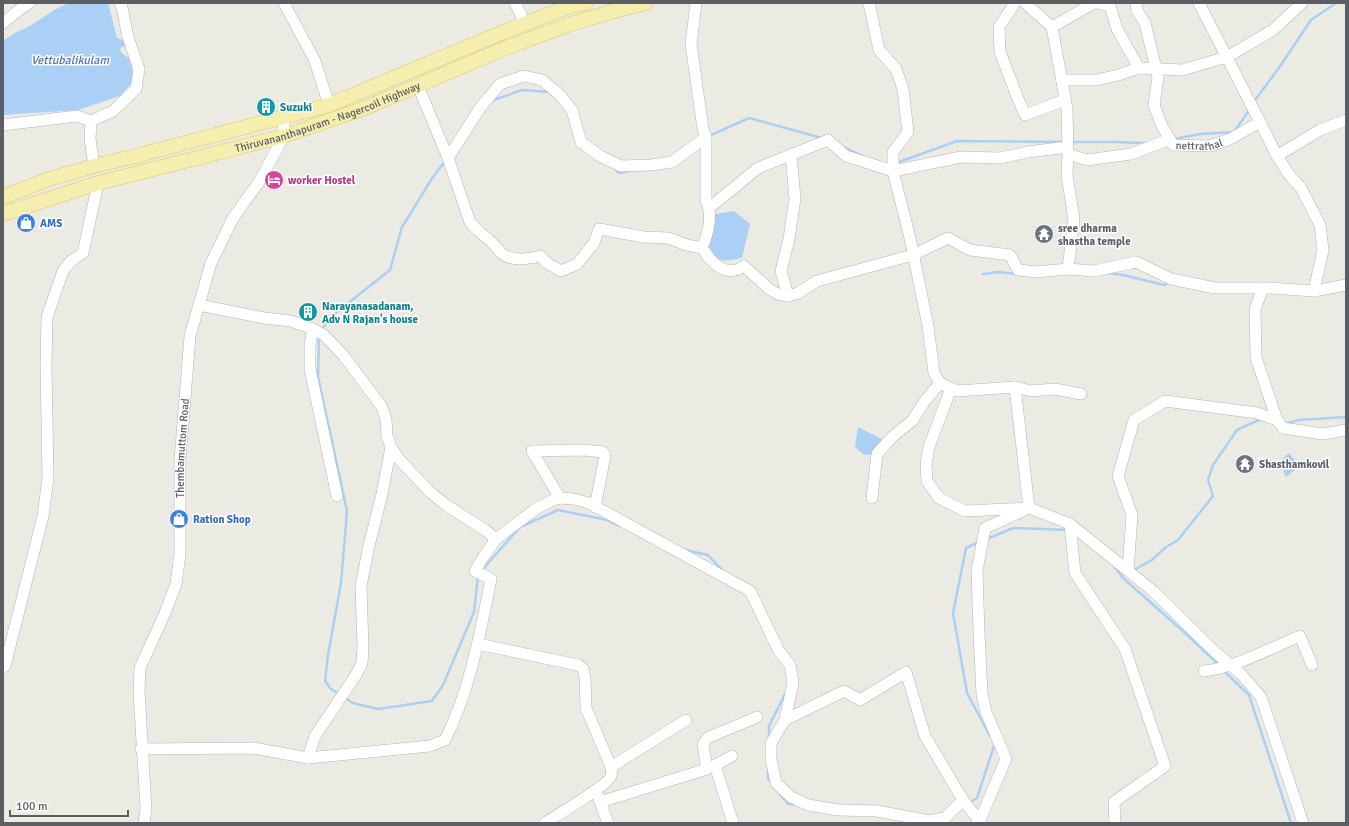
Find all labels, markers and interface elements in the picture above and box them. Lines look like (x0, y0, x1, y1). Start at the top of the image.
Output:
water label: Vettubalikulam (31, 53, 109, 68)
street label: Thiruvananthapuram - Nagercoil Highway (234, 78, 423, 155)
building icon: Suzuki (255, 96, 277, 118)
place label: Suzuki (280, 101, 312, 114)
street label: nettrathal (1175, 136, 1224, 153)
hotel icon: worker Hostel (263, 169, 285, 191)
place label: worker Hostel (288, 174, 356, 187)
shop icon: AMS (15, 212, 37, 234)
place label: AMS (40, 217, 62, 230)
place label: sree dharma shastha temple (1058, 222, 1131, 248)
temple icon: sree dharma shastha temple (1033, 223, 1055, 245)
place label: Narayanasadanam, Adv N Rajan's house (322, 300, 418, 326)
building icon: Narayanasadanam, Adv N Rajan's house (297, 301, 319, 323)
street label: Thembamuttom Road (173, 398, 191, 498)
temple icon: Shasthamkovil (1234, 453, 1256, 475)
place label: Shasthamkovil (1259, 458, 1330, 471)
shop icon: Ration Shop (168, 508, 190, 530)
place label: Ration Shop (193, 513, 251, 526)
scale bar (10, 792, 128, 818)
text: 100 m (16, 799, 48, 814)

